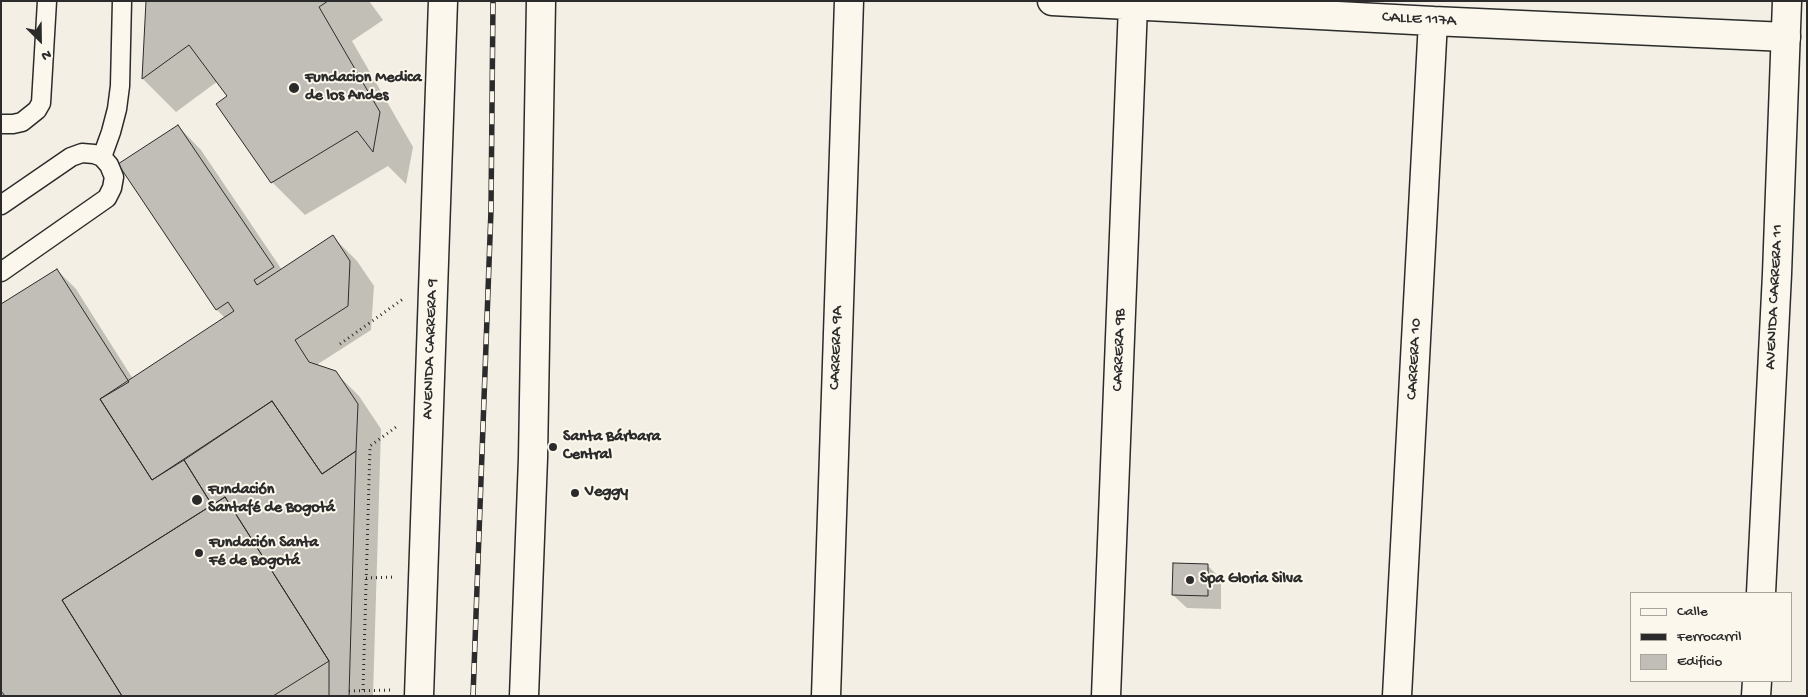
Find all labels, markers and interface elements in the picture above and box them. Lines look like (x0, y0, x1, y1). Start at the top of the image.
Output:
street label: CALLE 117A (1381, 8, 1457, 32)
north arrow (15, 15, 65, 65)
text: N (39, 45, 54, 64)
place label: Fundacion Medica de los Andes (305, 69, 422, 107)
marker: Fundacion Medica de los Andes (287, 81, 301, 95)
street label: AVENIDA CARRERA 11 (1762, 224, 1788, 370)
street label: AVENIDA CARRERA 9 (419, 278, 443, 420)
street label: CARRERA 9A (826, 306, 848, 390)
street label: CARRERA 9B (1109, 308, 1131, 392)
street label: CARRERA 10 (1403, 318, 1427, 400)
place label: Santa Bárbara Central (563, 428, 661, 466)
marker: Santa Bárbara Central (547, 441, 559, 453)
place label: Fundación Santafé de Bogotá (208, 481, 335, 519)
place label: Veggy (585, 483, 628, 503)
marker: Veggy (569, 487, 581, 499)
marker: Fundación Santafé de Bogotá (190, 493, 204, 507)
place label: Fundación Santa Fé de Bogotá (209, 534, 318, 572)
marker: Fundación Santa Fé de Bogotá (193, 547, 205, 559)
place label: Spa Gloria Silva (1200, 570, 1302, 590)
marker: Spa Gloria Silva (1184, 574, 1196, 586)
legend (1630, 592, 1793, 682)
text: Calle (1677, 603, 1708, 621)
text: Ferrocarril (1677, 628, 1741, 646)
text: Edificio (1677, 653, 1722, 671)

